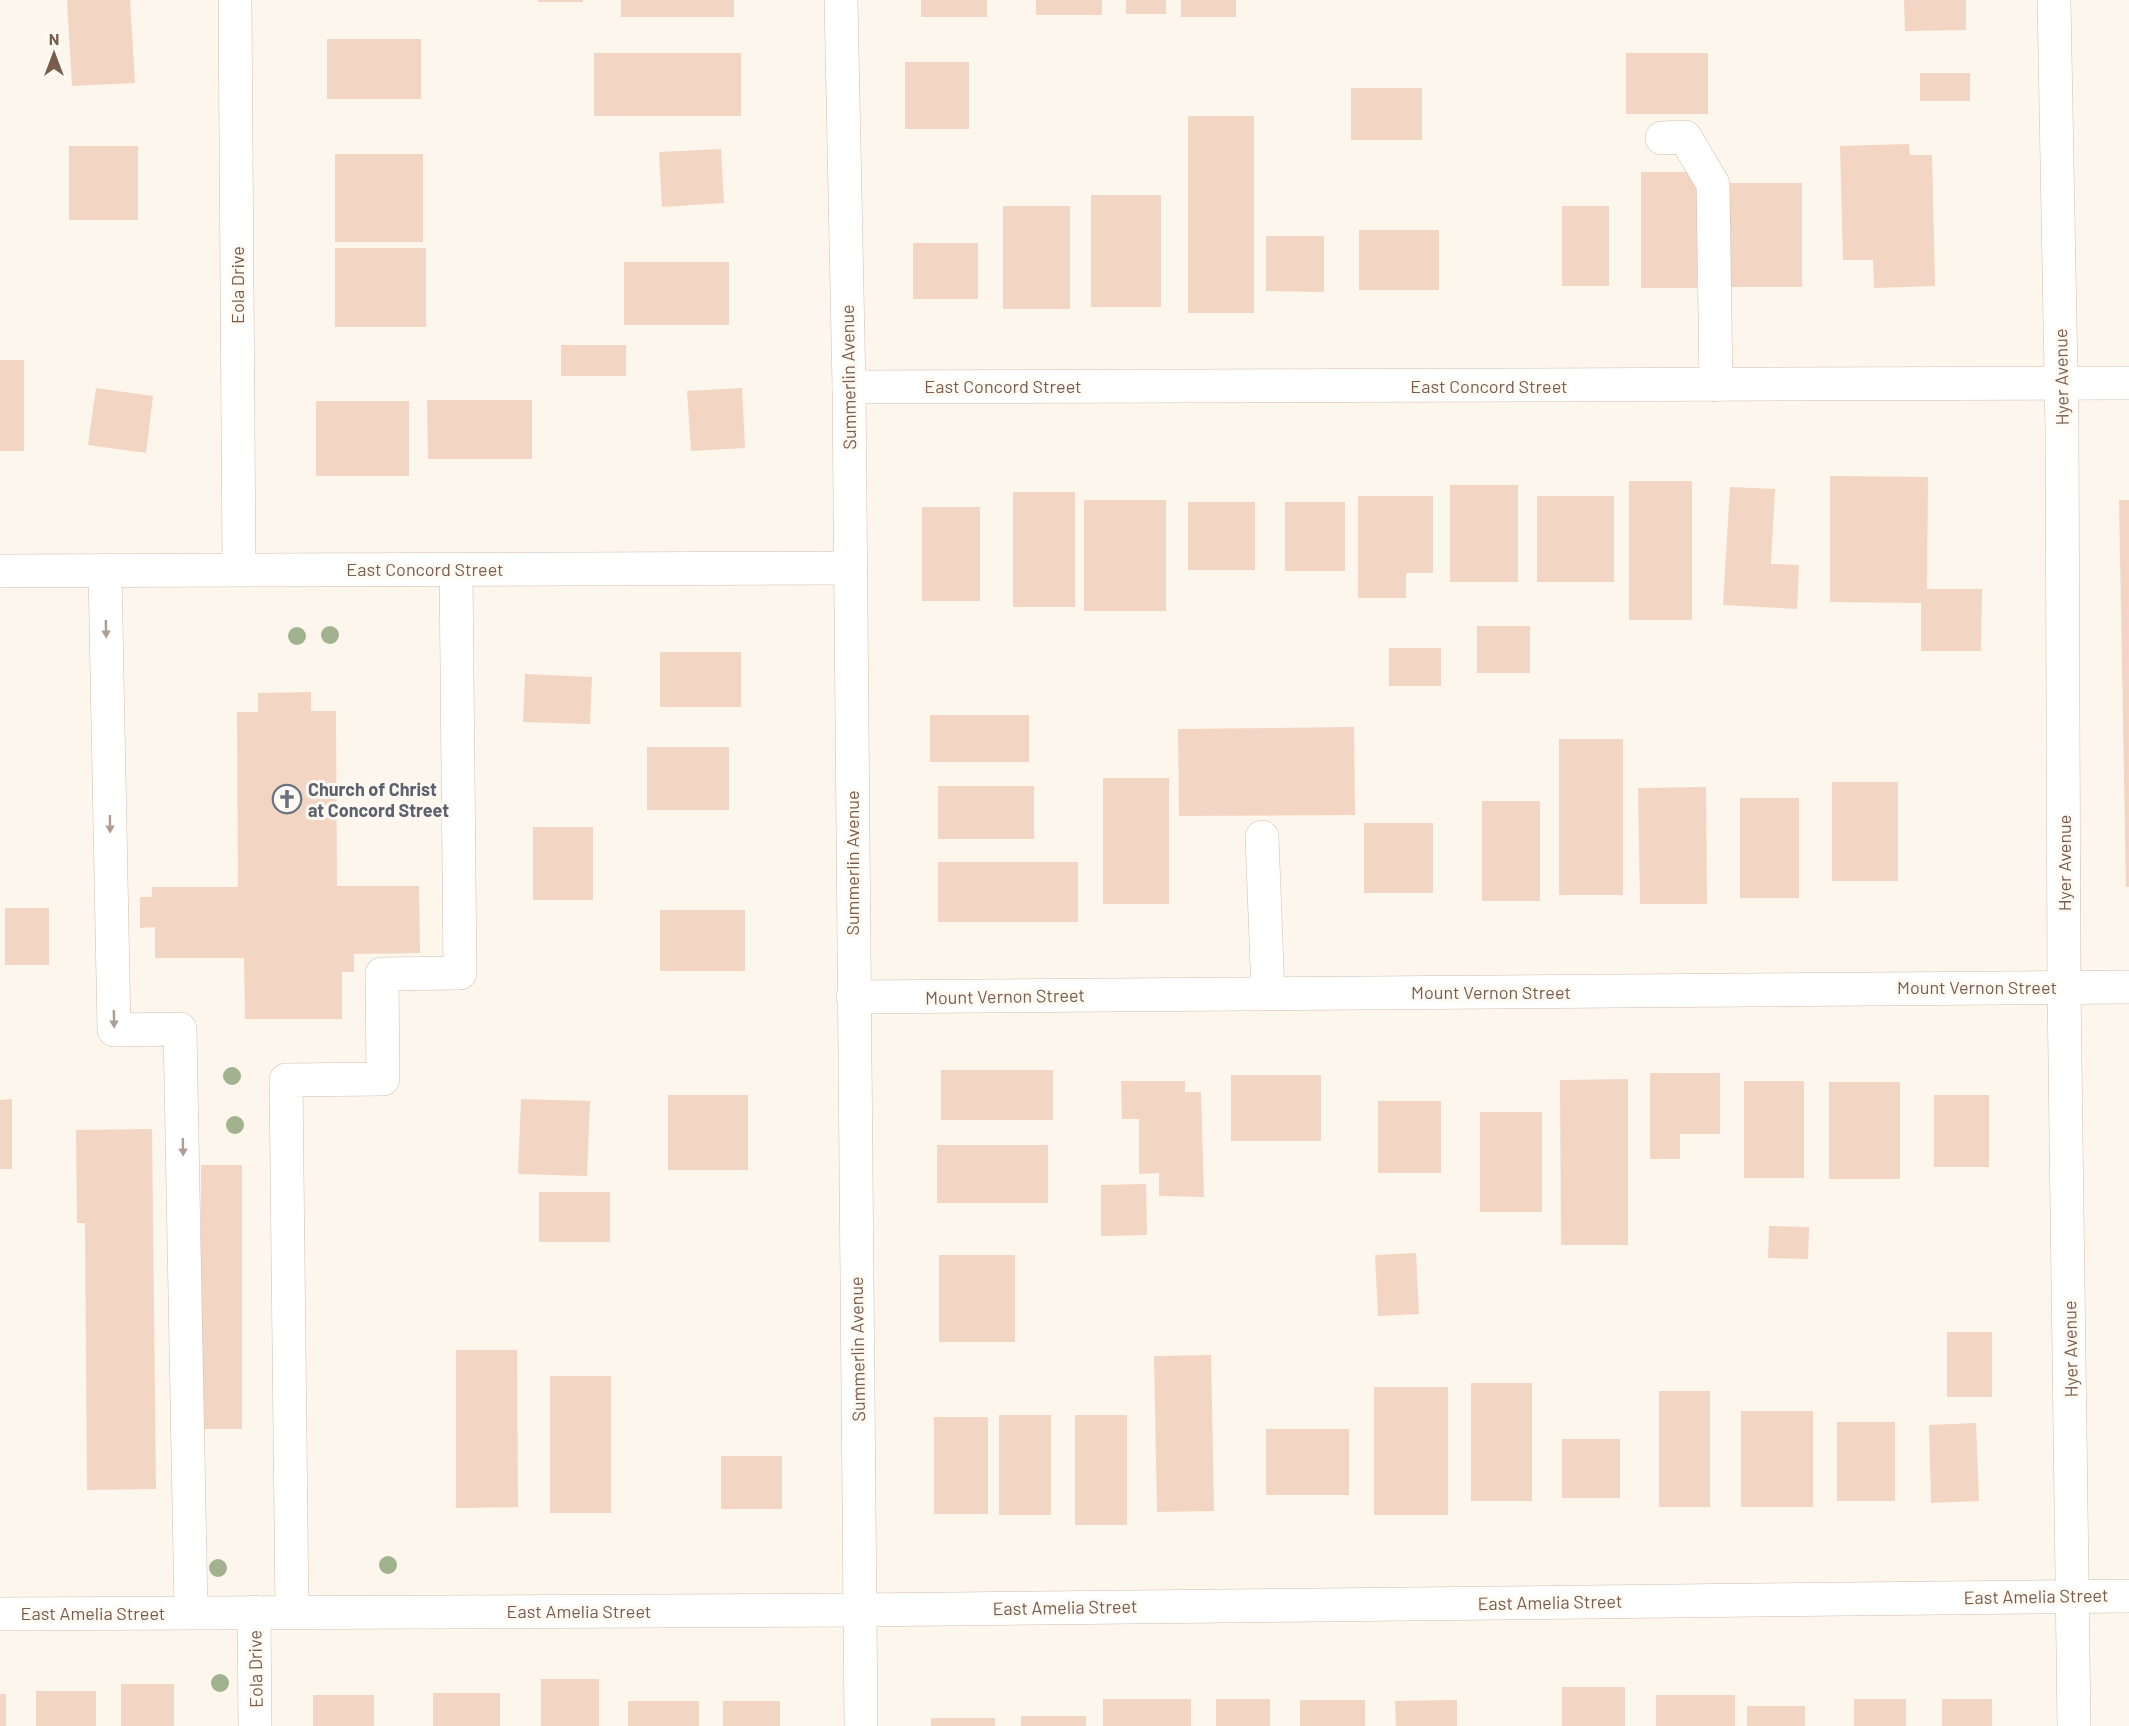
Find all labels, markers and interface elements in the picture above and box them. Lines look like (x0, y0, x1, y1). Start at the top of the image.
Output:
north arrow (24, 24, 84, 84)
text: N (49, 29, 59, 48)
street label: Eola Drive (226, 246, 248, 324)
street label: Summerlin Avenue (836, 304, 860, 450)
street label: Hyer Avenue (2049, 328, 2073, 426)
street label: East Concord Street (924, 375, 1082, 397)
street label: East Concord Street (1410, 375, 1568, 397)
street label: East Concord Street (346, 558, 504, 580)
one-way arrow (101, 620, 111, 639)
place label: Church of Christ at Concord Street (308, 778, 449, 821)
church icon: Church of Christ at Concord Street (271, 783, 303, 815)
street label: Summerlin Avenue (841, 790, 863, 936)
one-way arrow (105, 815, 115, 834)
street label: Hyer Avenue (2053, 815, 2075, 911)
street label: Mount Vernon Street (1897, 976, 2057, 998)
street label: Mount Vernon Street (1411, 981, 1571, 1003)
street label: Mount Vernon Street (925, 984, 1085, 1008)
one-way arrow (109, 1010, 119, 1029)
one-way arrow (178, 1137, 187, 1156)
street label: Summerlin Avenue (845, 1276, 869, 1422)
street label: Hyer Avenue (2058, 1300, 2082, 1398)
street label: East Amelia Street (1963, 1584, 2109, 1608)
street label: East Amelia Street (1477, 1590, 1623, 1614)
street label: East Amelia Street (992, 1595, 1138, 1619)
street label: East Amelia Street (507, 1600, 651, 1622)
street label: East Amelia Street (21, 1602, 165, 1624)
street label: Eola Drive (243, 1630, 267, 1708)

